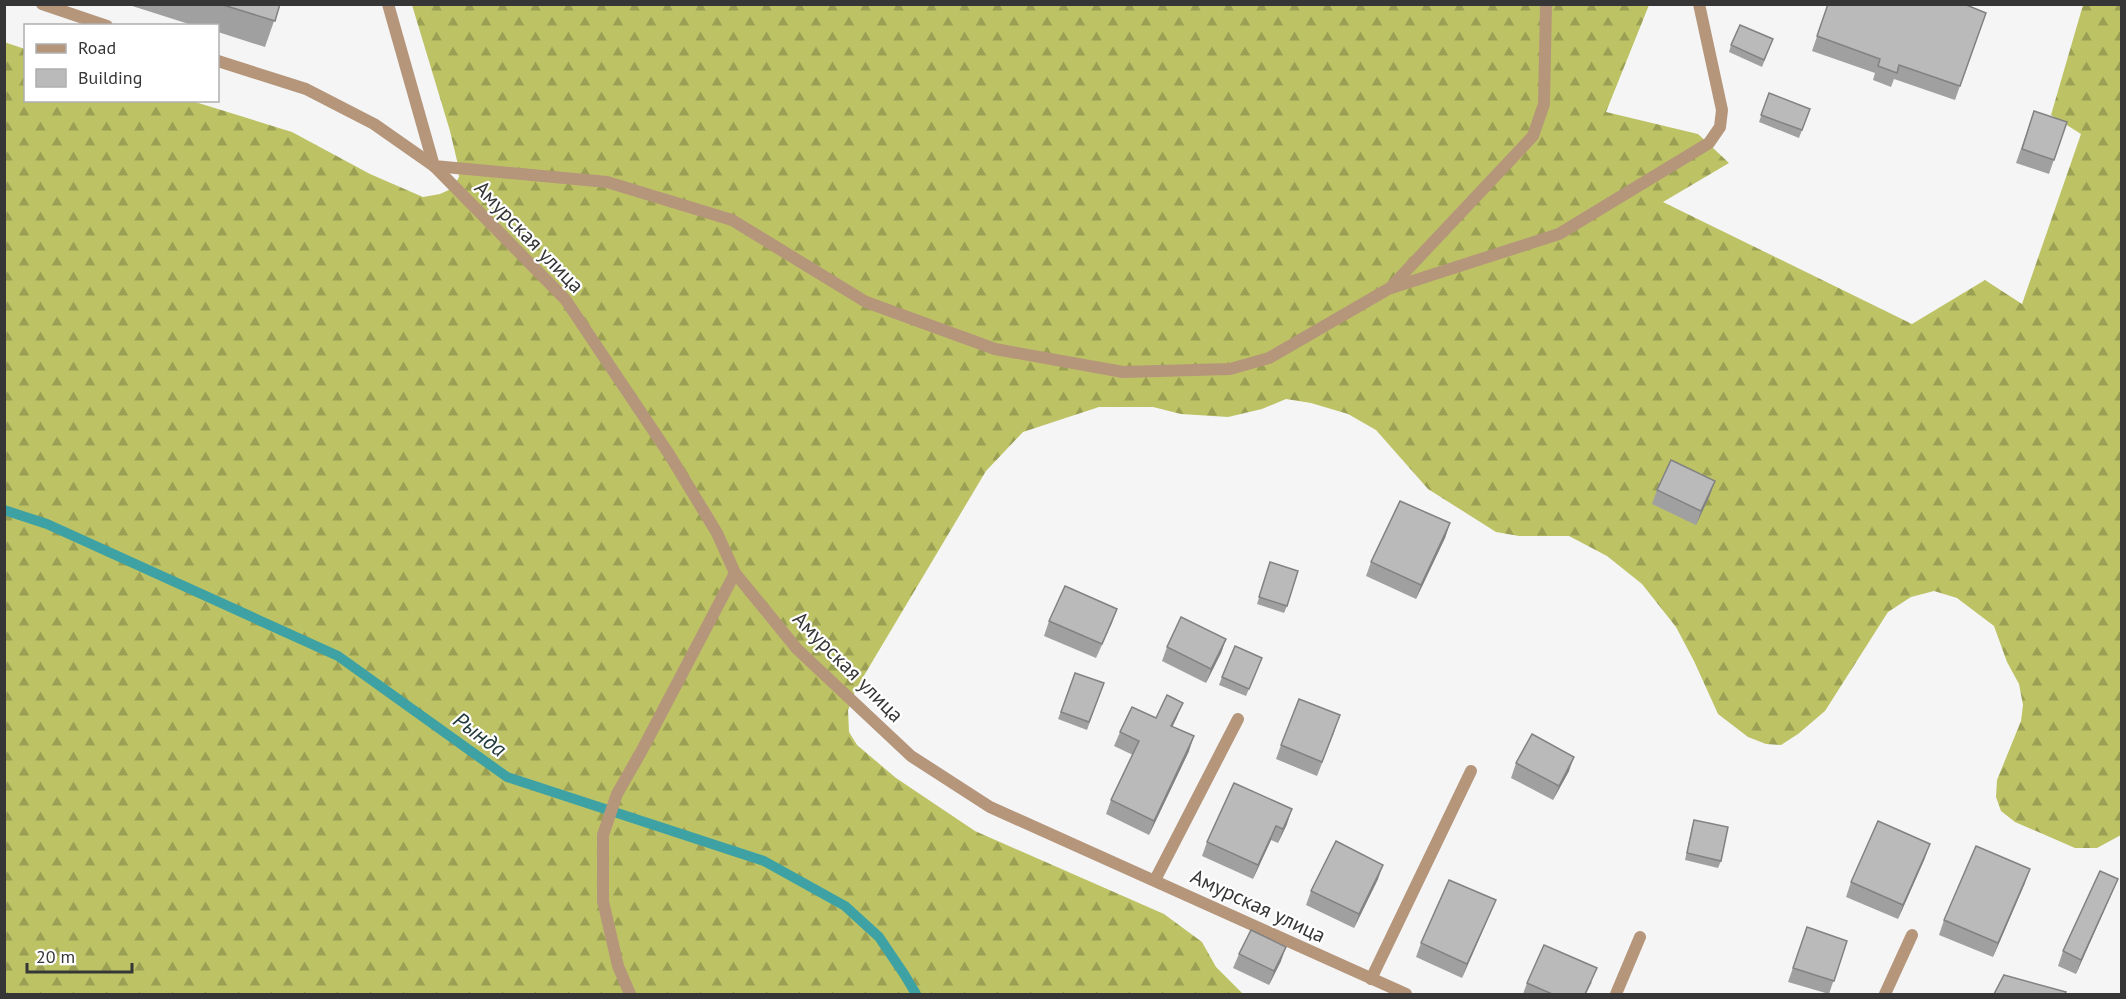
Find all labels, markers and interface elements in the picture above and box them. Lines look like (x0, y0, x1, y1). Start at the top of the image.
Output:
legend (24, 24, 219, 102)
text: Road (78, 36, 116, 59)
text: Building (78, 66, 142, 89)
street label: Амурская улица (469, 175, 590, 299)
street label: Амурская улица (787, 606, 909, 728)
water label: Рында (448, 705, 512, 763)
street label: Амурская улица (1186, 862, 1330, 949)
scale bar (27, 936, 132, 974)
text: 20 m (36, 945, 75, 968)

